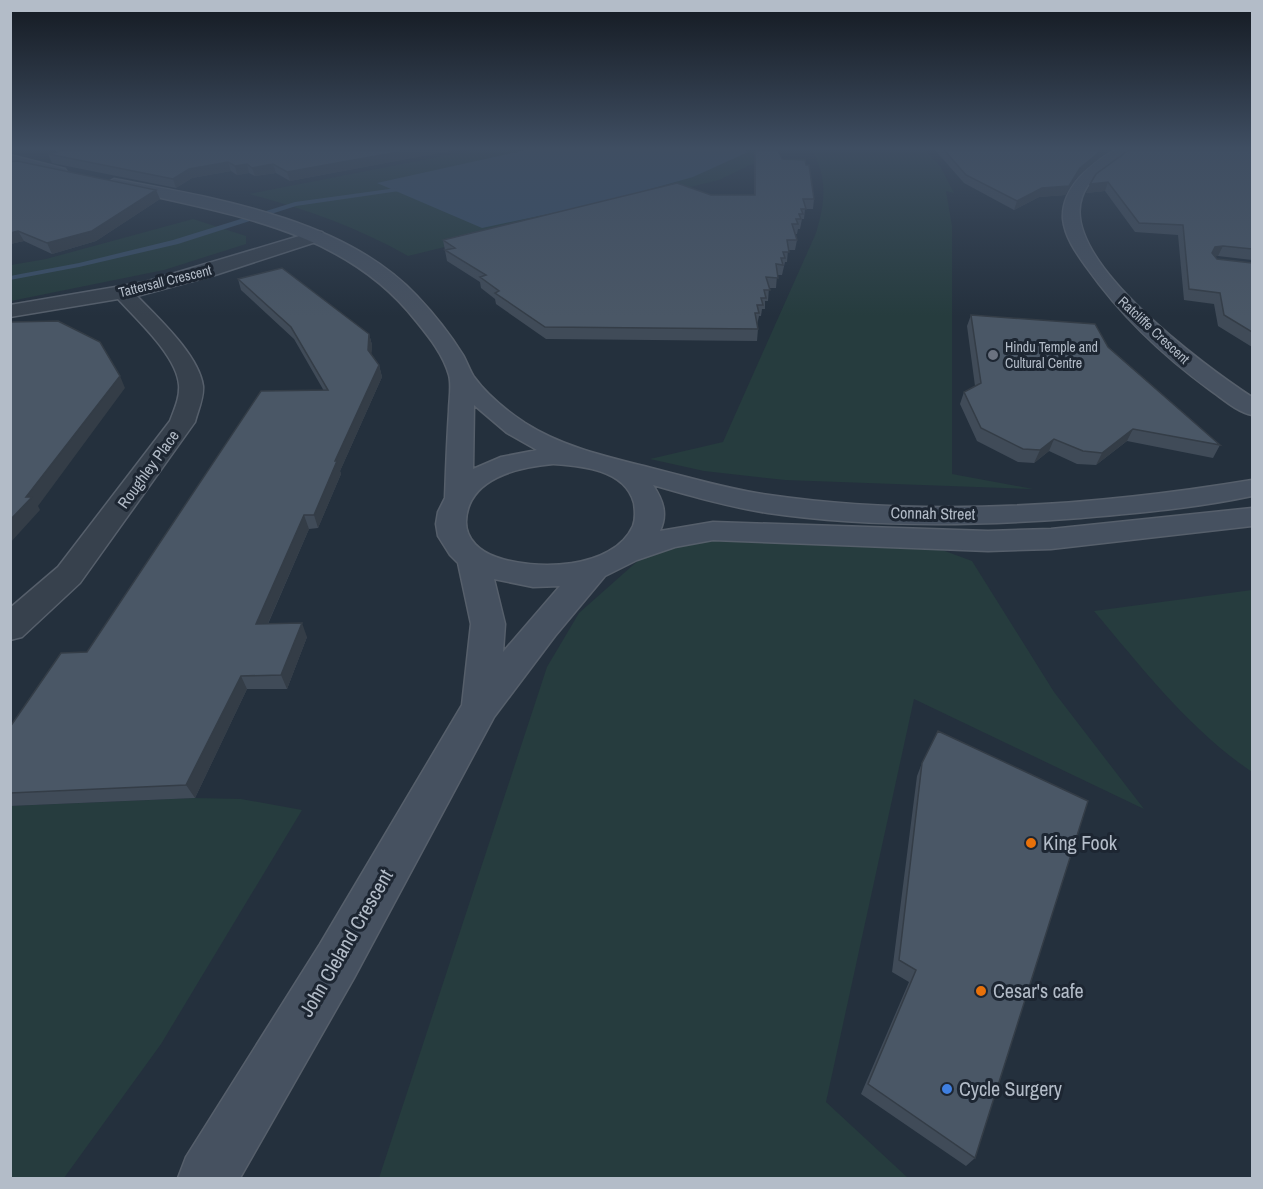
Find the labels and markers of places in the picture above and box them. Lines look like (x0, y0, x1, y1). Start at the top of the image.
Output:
place label: Hindu Temple and Cultural Centre (1005, 338, 1098, 372)
marker: Hindu Temple and Cultural Centre (986, 348, 1000, 362)
place label: King Fook (1043, 829, 1118, 856)
marker: King Fook (1024, 836, 1038, 850)
place label: Cesar's cafe (993, 977, 1084, 1004)
marker: Cesar's cafe (974, 984, 988, 998)
place label: Cycle Surgery (959, 1075, 1063, 1102)
marker: Cycle Surgery (940, 1082, 954, 1096)

